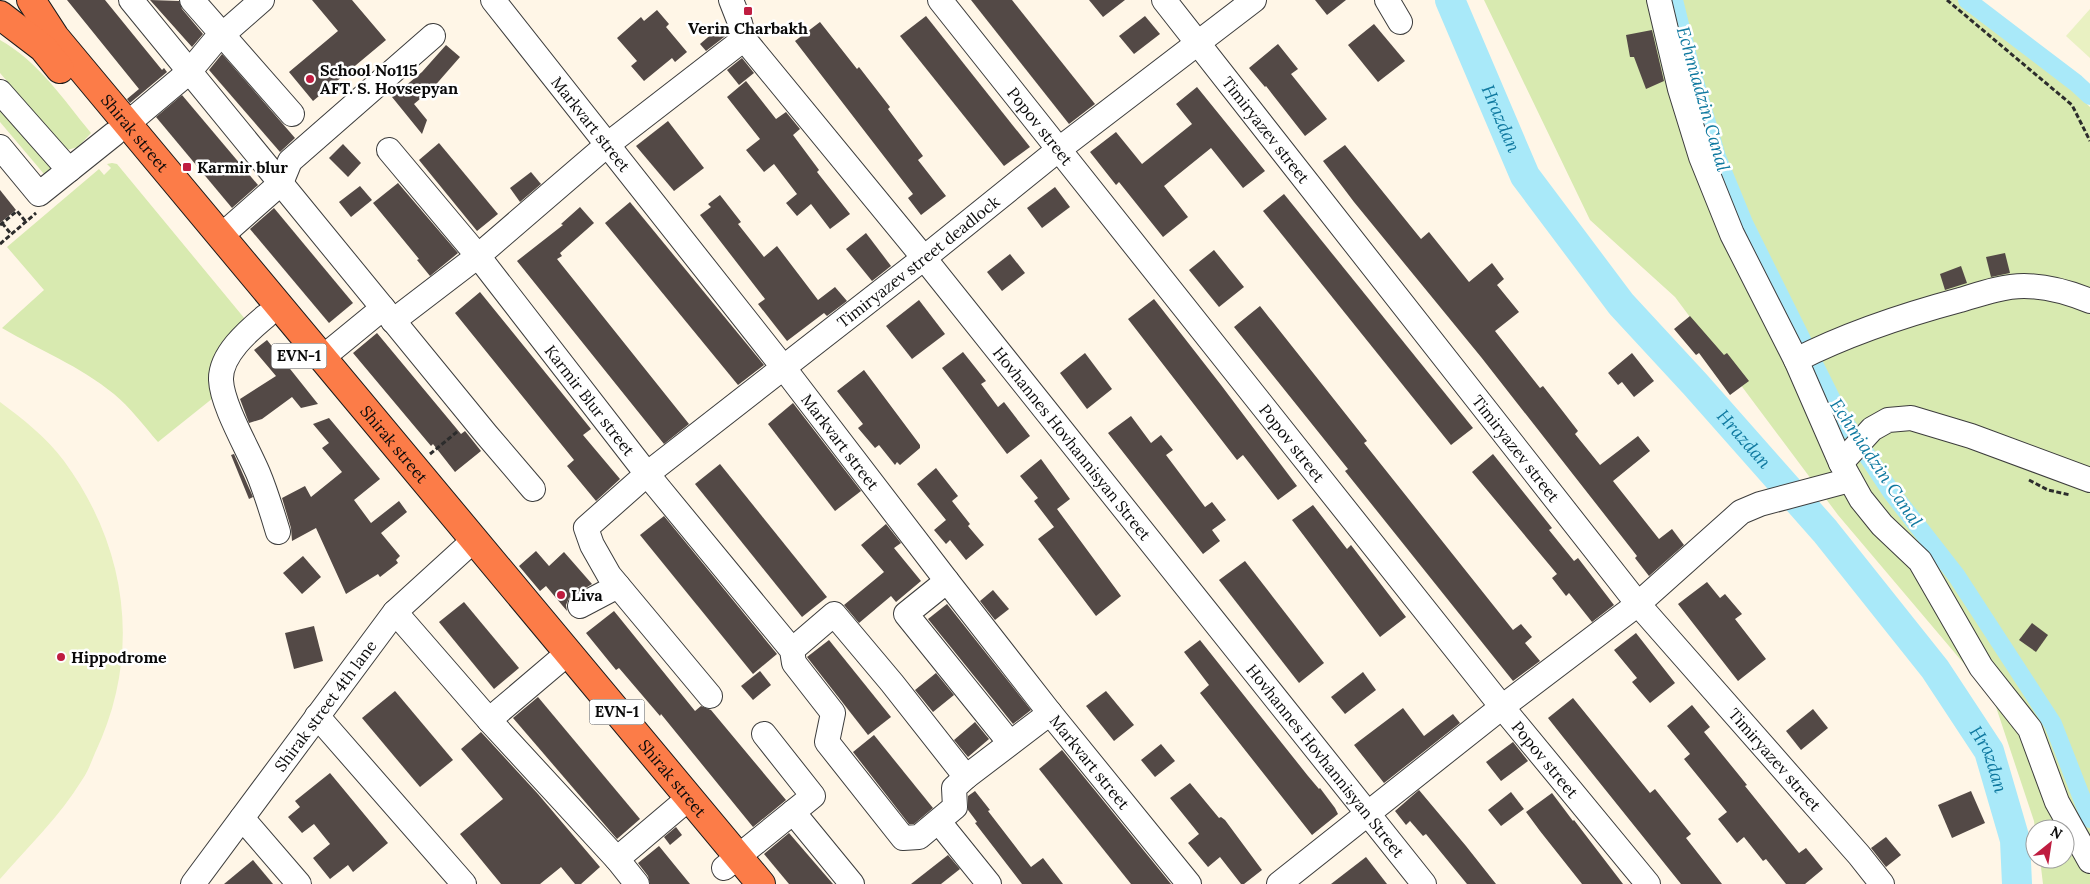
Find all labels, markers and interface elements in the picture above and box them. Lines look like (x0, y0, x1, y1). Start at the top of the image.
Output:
marker: Verin Charbakh (742, 5, 754, 17)
place label: Verin Charbakh (688, 18, 808, 38)
water label: Echmiadzin Canal (1672, 24, 1735, 174)
place label: School No115 AFT. S. Hovsepyan (320, 60, 458, 98)
street label: Markvart street (547, 72, 635, 176)
street label: Timiryazev street (1218, 72, 1314, 188)
marker: School No115 AFT. S. Hovsepyan (304, 73, 316, 85)
water label: Hrazdan (1477, 81, 1526, 156)
street label: Popov street (1003, 83, 1078, 170)
street label: Shirak street (97, 90, 174, 176)
place label: Karmir blur (197, 157, 288, 177)
marker: Karmir blur (181, 161, 193, 173)
street label: Timiryazev street deadlock (833, 191, 1004, 332)
street label: Karmir Blur street (541, 341, 640, 460)
street label: Hovhannes Hovhannisyan Street (989, 343, 1156, 545)
road number: EVN-1 (272, 344, 326, 368)
street label: Markvart street (797, 390, 884, 495)
street label: Timiryazev street (1468, 391, 1564, 506)
water label: Echmiadzin Canal (1825, 394, 1928, 531)
street label: Popov street (1255, 400, 1330, 487)
street label: Shirak street (356, 401, 433, 487)
water label: Hrazdan (1712, 405, 1776, 473)
place label: Liva (571, 585, 603, 605)
marker: Liva (555, 589, 567, 601)
street label: Shirak street 4th lane (270, 636, 381, 775)
place label: Hippodrome (71, 647, 167, 667)
marker: Hippodrome (55, 651, 67, 663)
street label: Hovhannes Hovhannisyan Street (1242, 660, 1409, 862)
road number: EVN-1 (590, 700, 644, 724)
street label: Timiryazev street (1724, 704, 1826, 816)
street label: Markvart street (1046, 711, 1135, 814)
street label: Popov street (1508, 717, 1583, 803)
water label: Hrazdan (1965, 721, 2013, 796)
street label: Shirak street (635, 735, 711, 822)
north arrow (2025, 819, 2075, 869)
text: N (2047, 822, 2066, 843)

